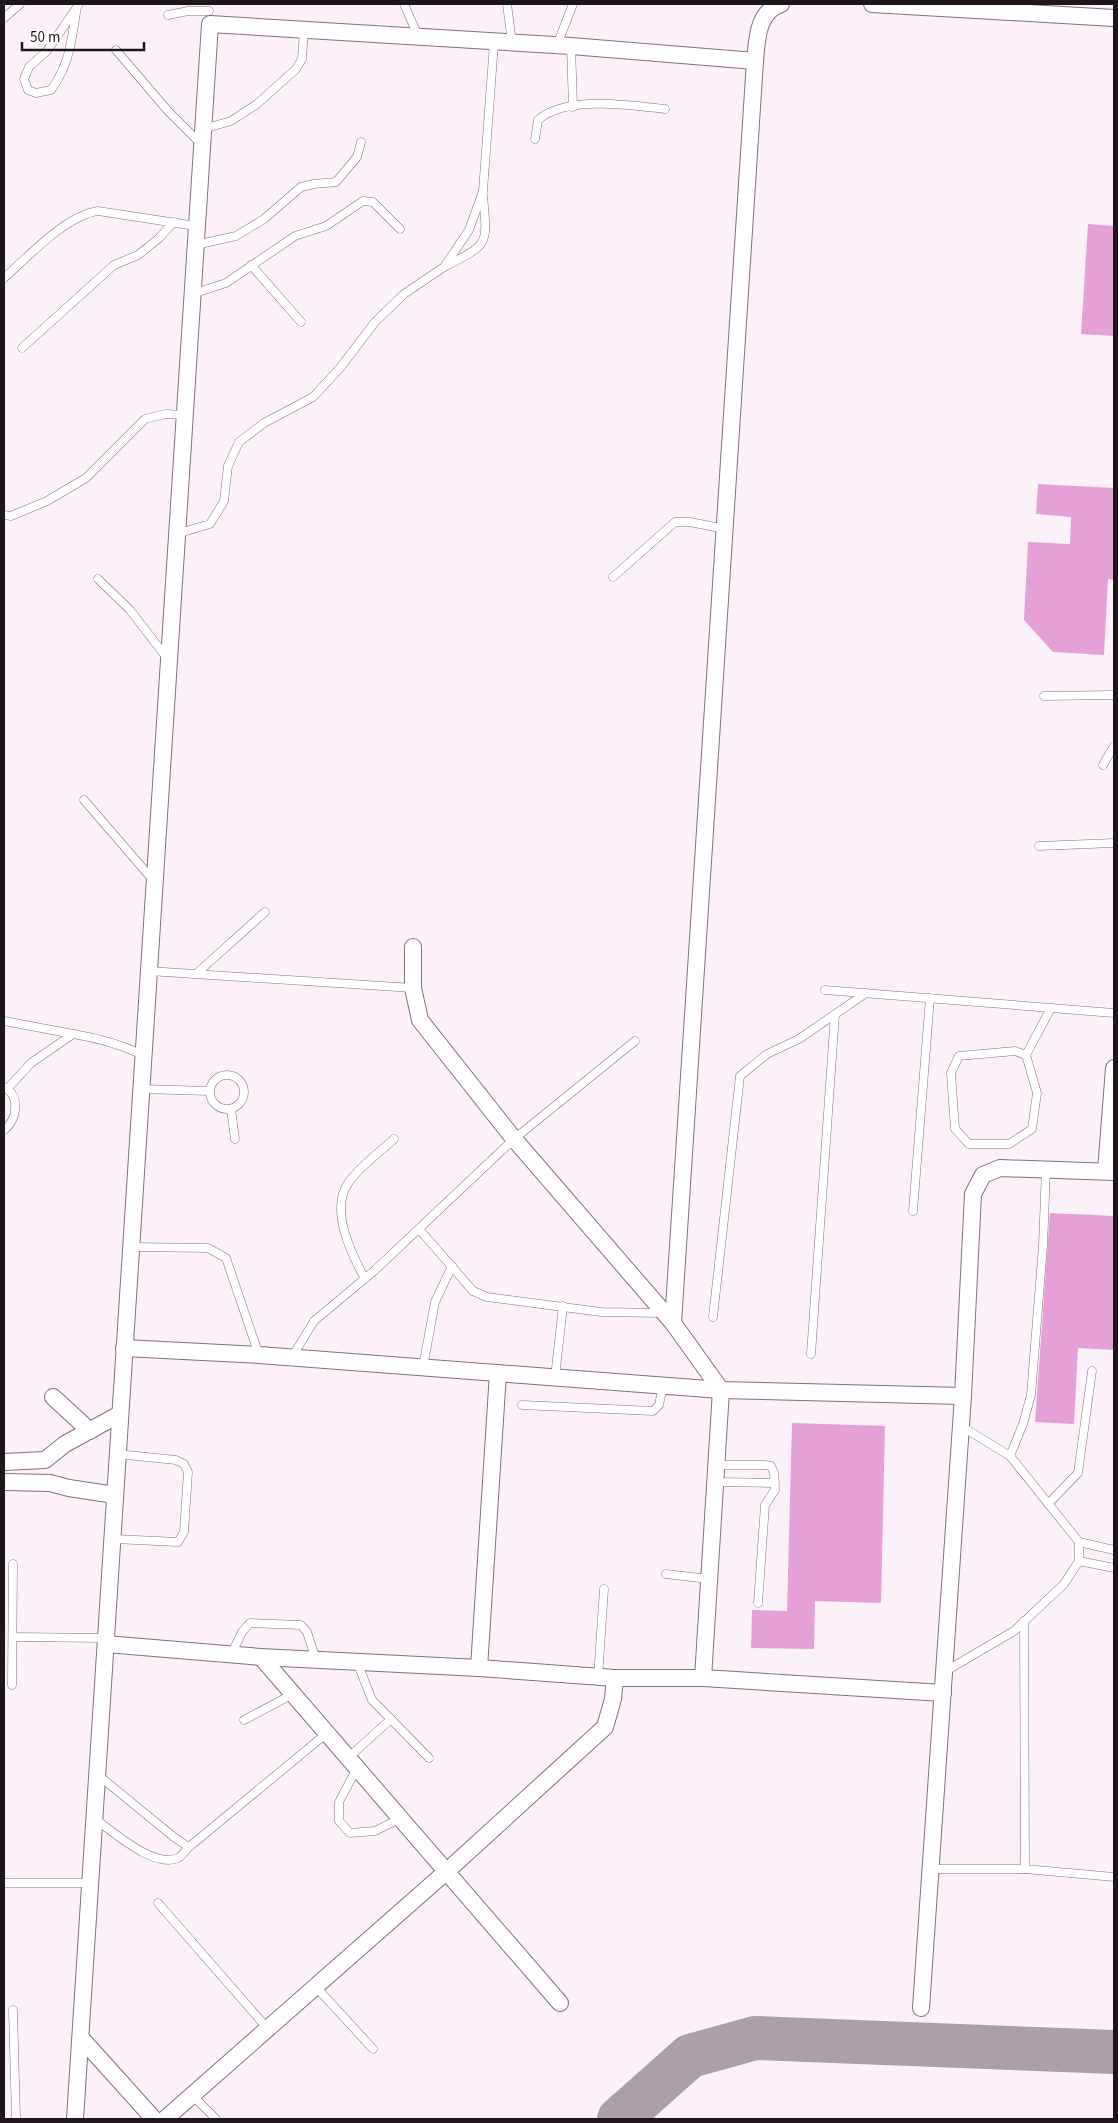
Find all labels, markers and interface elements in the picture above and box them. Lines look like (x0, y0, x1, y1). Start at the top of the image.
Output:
scale bar (22, 20, 145, 52)
text: 50 m (30, 27, 60, 48)

